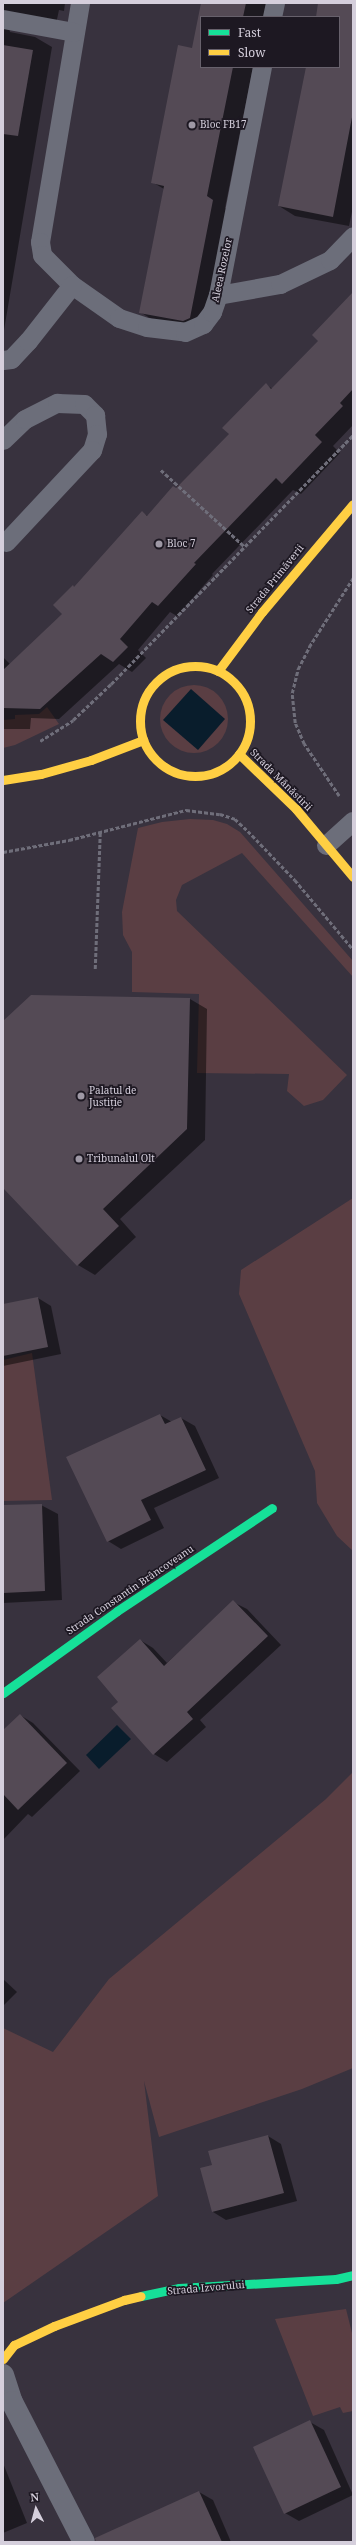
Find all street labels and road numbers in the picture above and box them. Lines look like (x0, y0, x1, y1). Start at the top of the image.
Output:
street label: Aleea Rozelor (209, 237, 235, 303)
street label: Strada Primăverii (244, 542, 306, 616)
street label: Strada Mănăstirii (247, 746, 315, 814)
street label: Strada Constantin Brâncoveanu (64, 1543, 196, 1637)
street label: Strada Izvorului (167, 2279, 245, 2297)

